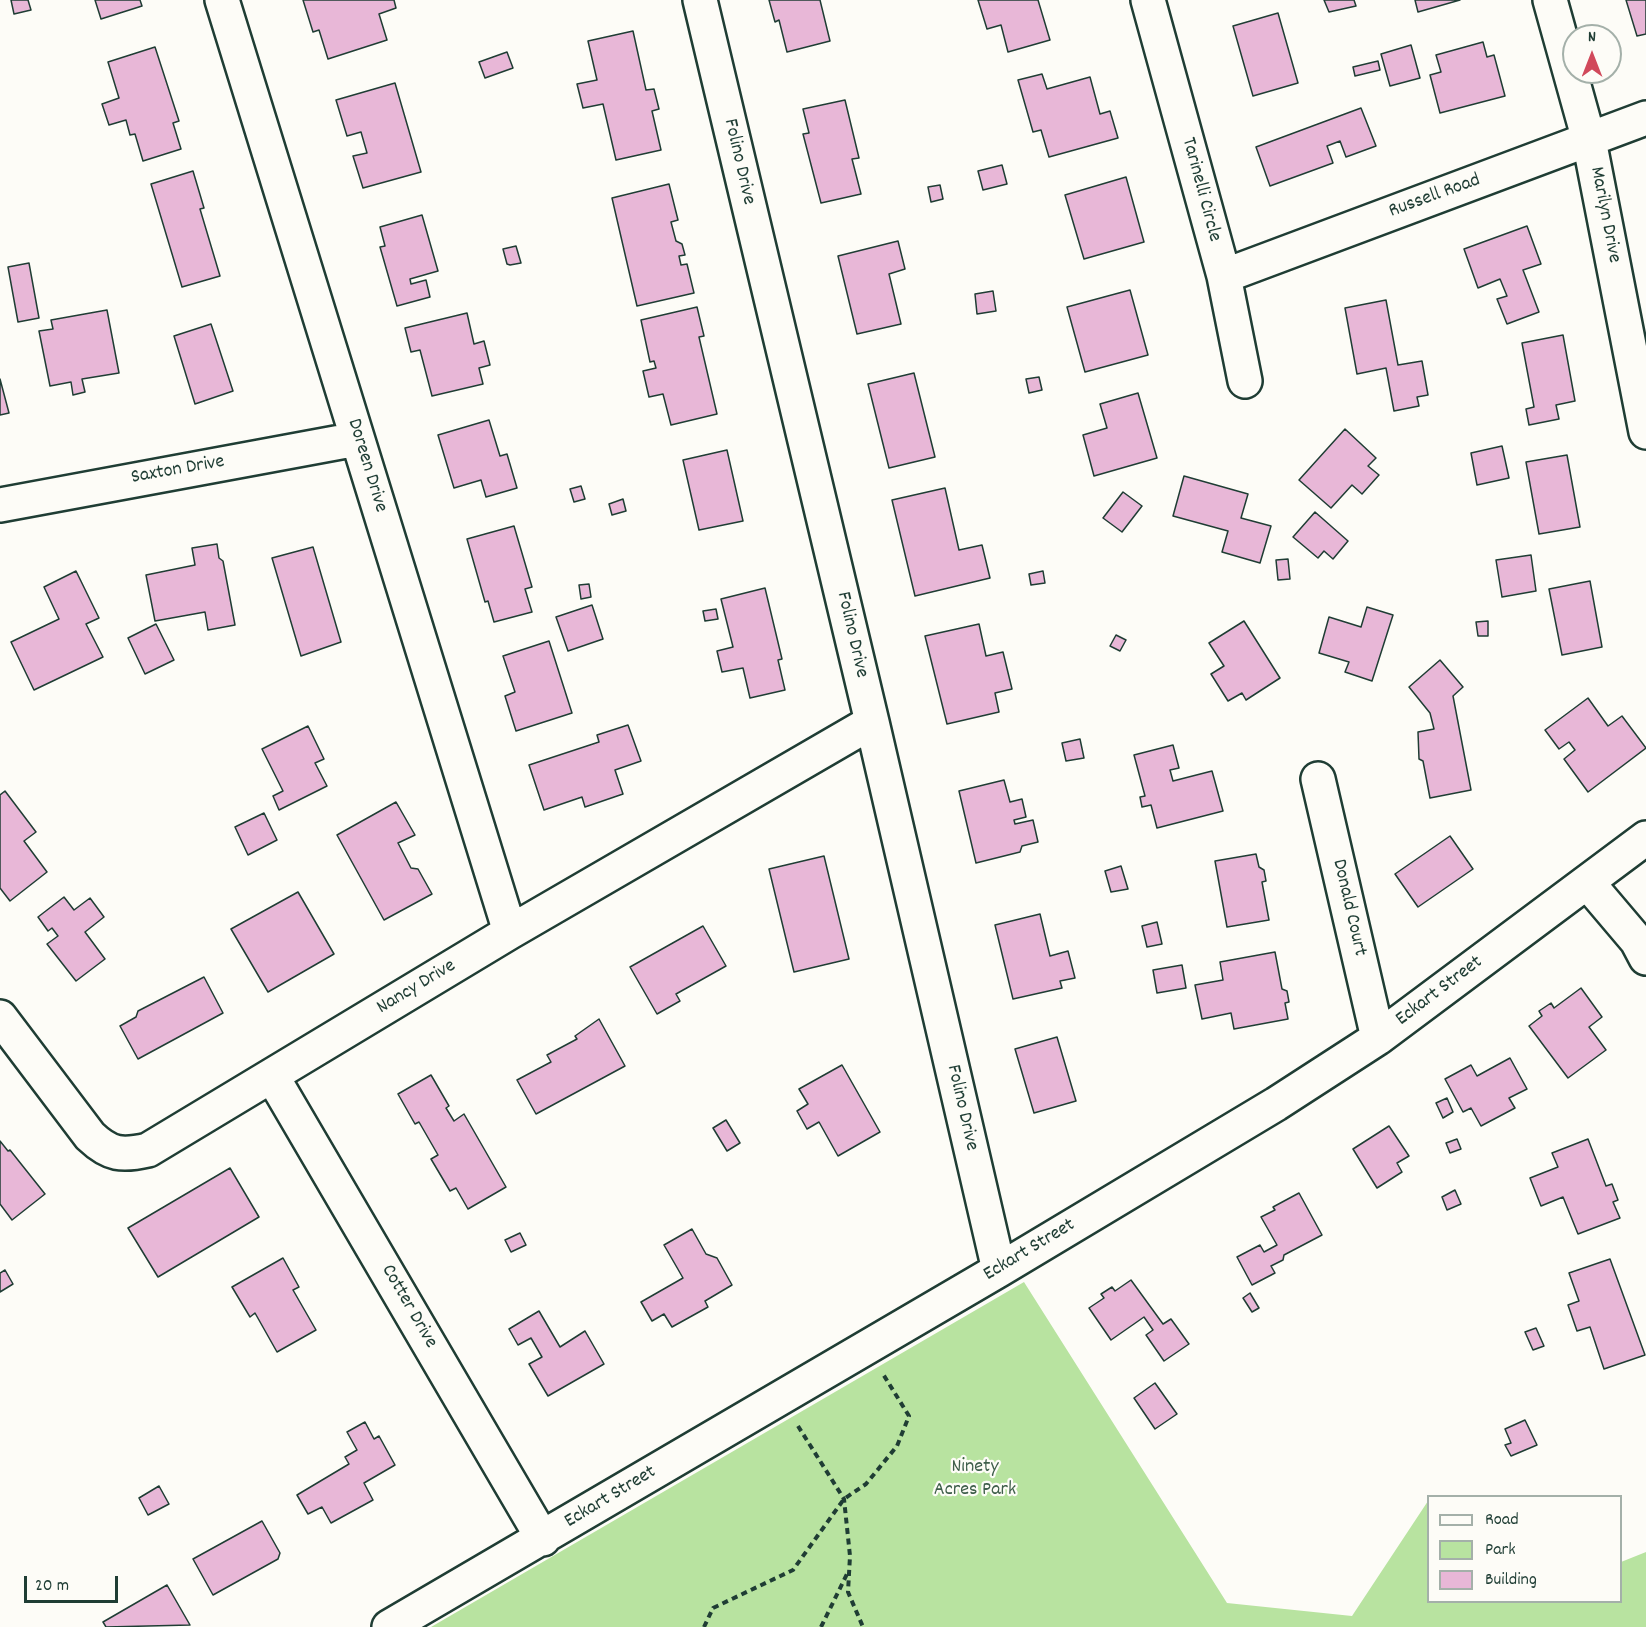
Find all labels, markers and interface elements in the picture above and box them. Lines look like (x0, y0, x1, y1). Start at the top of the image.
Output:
north arrow (1562, 24, 1622, 84)
text: N (1588, 26, 1596, 49)
street label: Folino Drive (716, 117, 760, 207)
street label: Tarinelli Circle (1175, 135, 1225, 245)
street label: Marilyn Drive (1583, 165, 1625, 265)
street label: Russell Road (1386, 169, 1484, 225)
street label: Doreen Drive (340, 416, 392, 516)
street label: Saxton Drive (130, 451, 226, 491)
street label: Folino Drive (829, 590, 873, 680)
street label: Donald Court (1325, 857, 1371, 959)
street label: Eckart Street (1392, 952, 1488, 1032)
street label: Nancy Drive (373, 955, 461, 1021)
street label: Folino Drive (939, 1063, 983, 1153)
street label: Eckart Street (980, 1214, 1080, 1288)
street label: Cotter Drive (374, 1261, 442, 1353)
park label: Ninety Acres Park (934, 1456, 1016, 1503)
street label: Eckart Street (561, 1461, 661, 1535)
legend (1427, 1495, 1622, 1603)
text: Road (1485, 1508, 1519, 1533)
text: Park (1485, 1538, 1516, 1563)
scale bar (27, 1564, 122, 1602)
text: Building (1485, 1568, 1537, 1593)
text: 20 m (35, 1574, 69, 1599)

